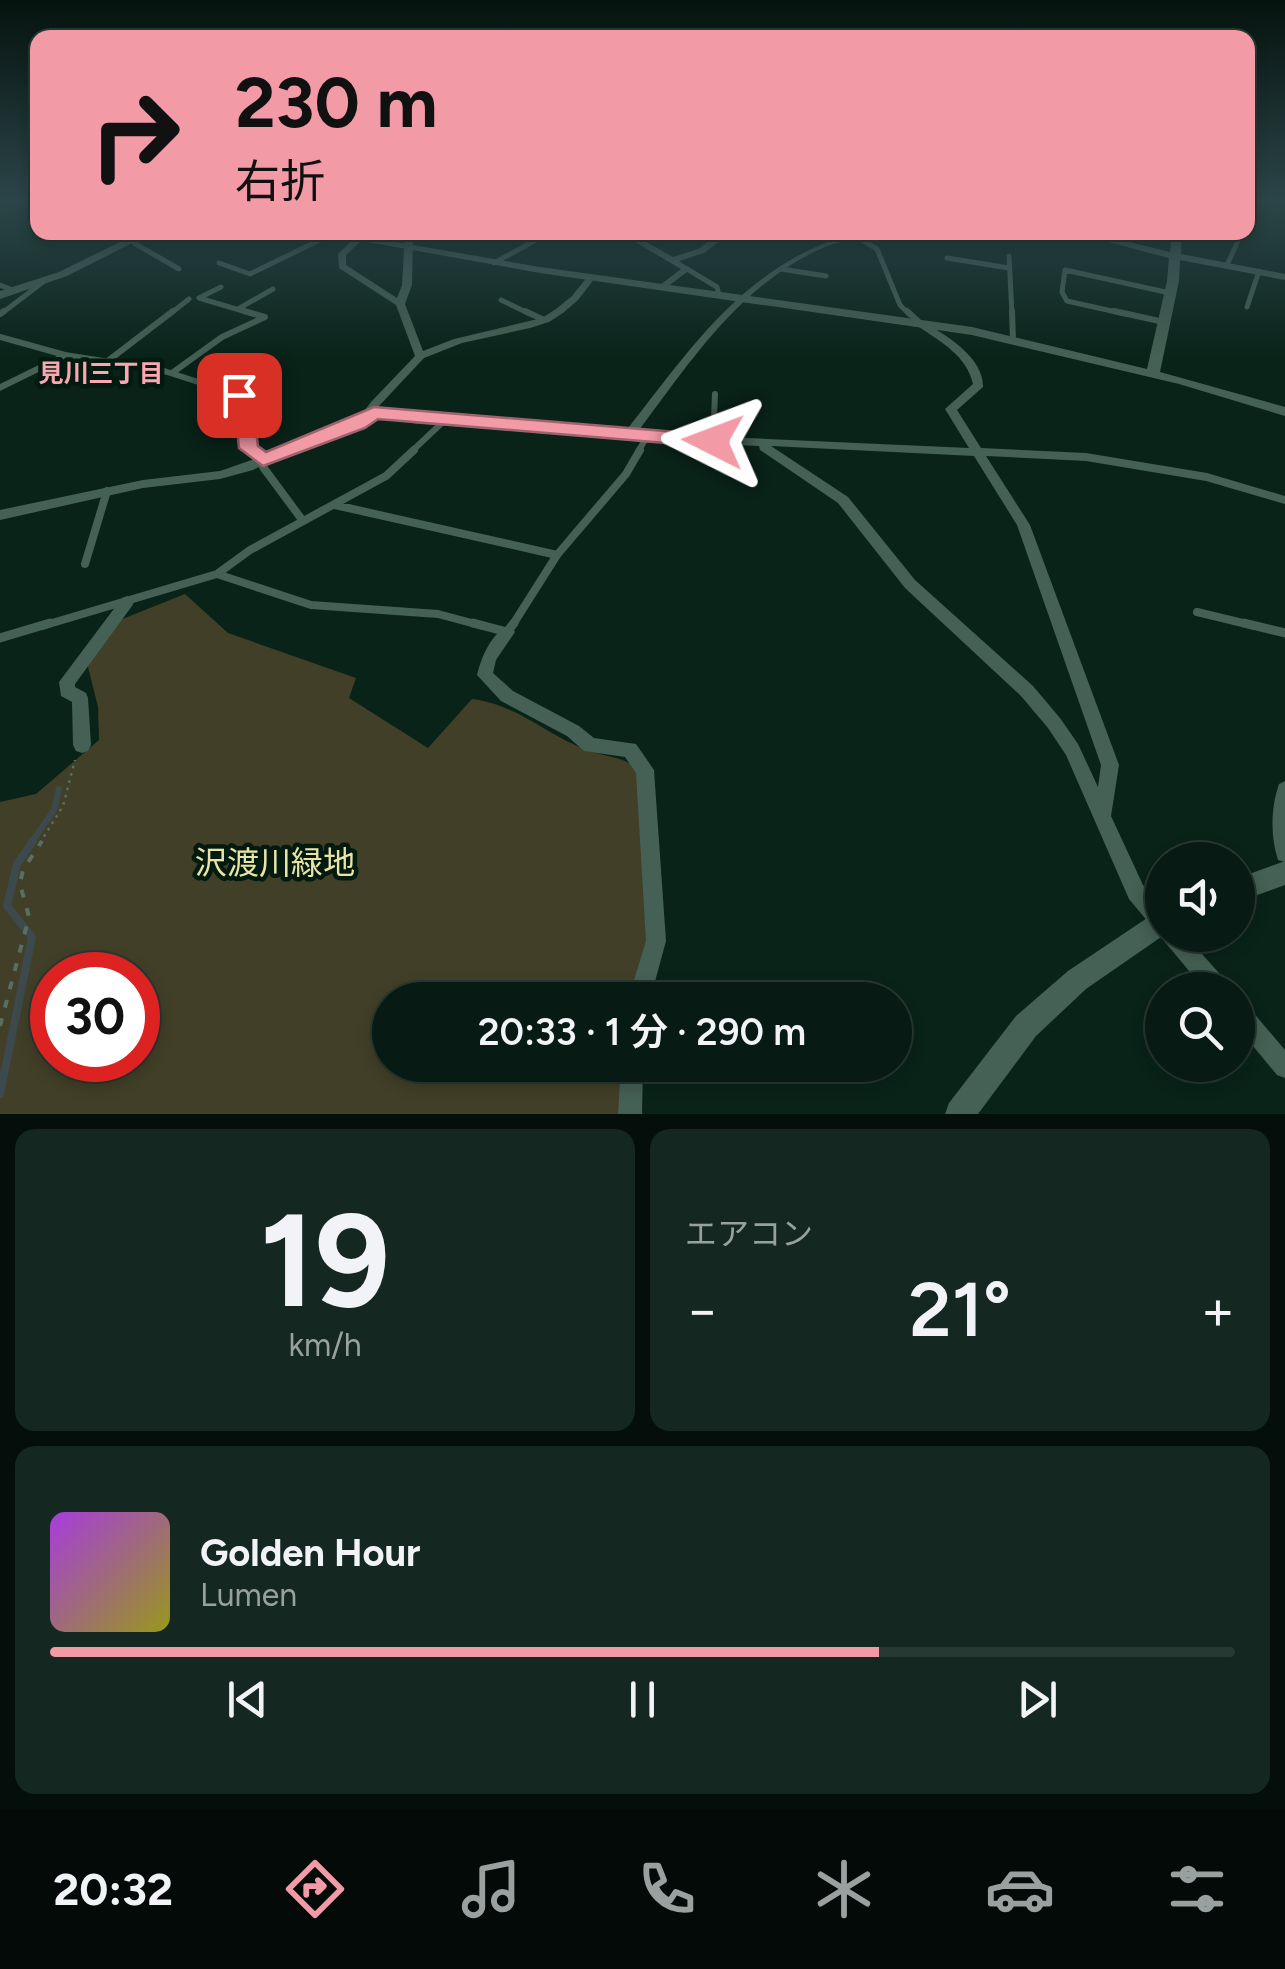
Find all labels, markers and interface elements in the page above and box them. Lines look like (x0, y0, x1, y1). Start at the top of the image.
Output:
text: 230 m (235, 60, 438, 145)
icon: right (70, 70, 200, 200)
text: 右折 (235, 154, 325, 208)
pin (197, 353, 282, 438)
district label: 見川三丁目 (38, 358, 164, 388)
icon: arrive (212, 368, 267, 423)
position arrow (661, 389, 765, 493)
map controls (1145, 842, 1255, 1082)
button: sound (1145, 842, 1255, 952)
park label: 沢渡川緑地 (195, 844, 355, 882)
speed limit sign: 30 (30, 952, 160, 1082)
button: search (1145, 972, 1255, 1082)
text: 20:33 · 1 分 · 290 m (478, 1009, 806, 1055)
text: 19 (260, 1183, 390, 1339)
text: エアコン (685, 1215, 813, 1253)
text: 21° (909, 1265, 1011, 1355)
text: − (685, 1277, 719, 1343)
text: + (1201, 1277, 1235, 1343)
text: km/h (288, 1326, 362, 1364)
text: Golden Hour (200, 1530, 421, 1576)
text: Lumen (200, 1576, 297, 1614)
icon: previous (220, 1672, 275, 1727)
icon: pause (615, 1672, 670, 1727)
icon: next (1010, 1672, 1065, 1727)
icon: directions (280, 1854, 350, 1924)
icon: music (456, 1854, 526, 1924)
icon: phone (632, 1854, 702, 1924)
icon: climate (809, 1854, 879, 1924)
icon: car (985, 1854, 1055, 1924)
icon: filters (1162, 1854, 1232, 1924)
text: 20:32 (53, 1862, 173, 1916)

